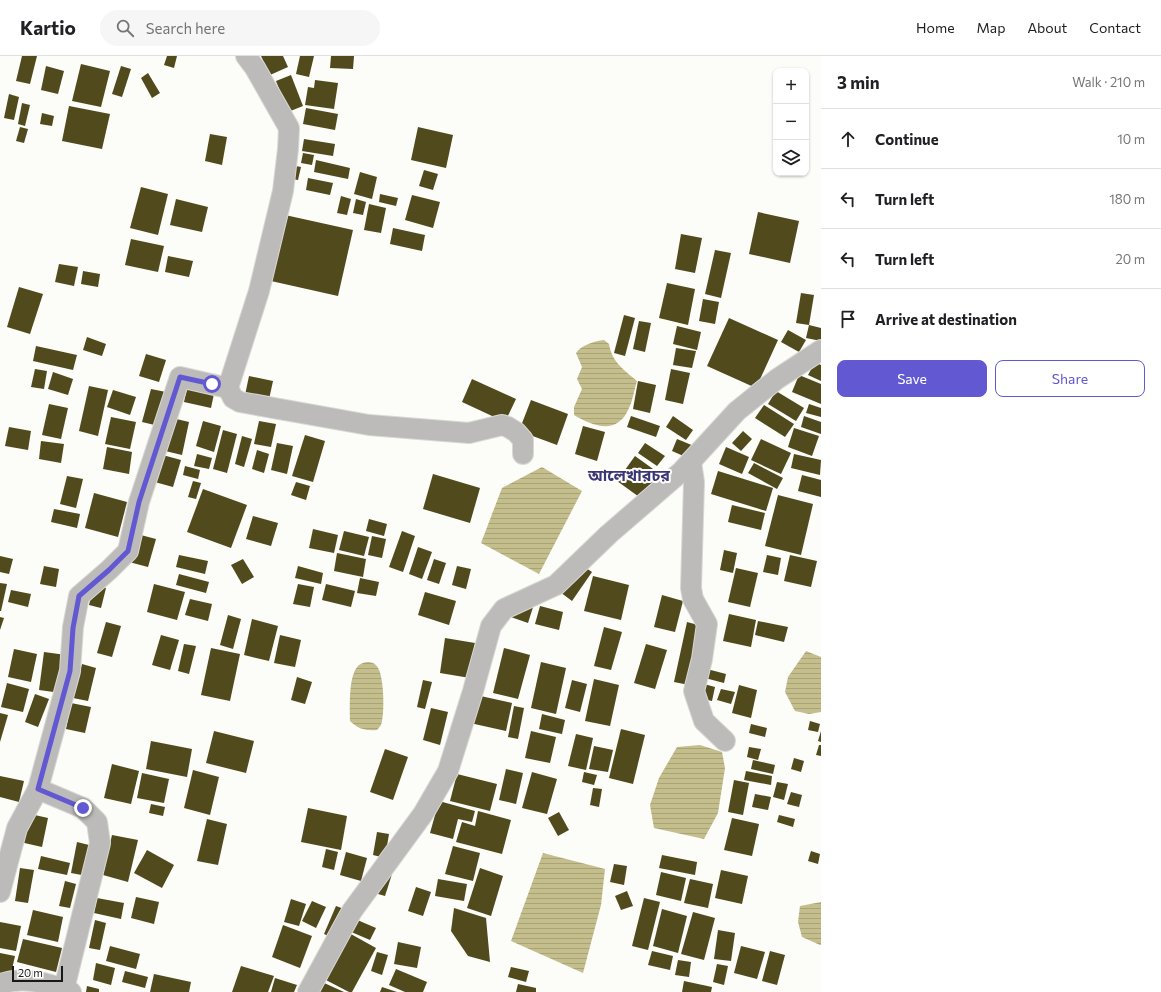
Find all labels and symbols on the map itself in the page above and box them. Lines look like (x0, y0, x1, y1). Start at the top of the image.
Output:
route start (203, 375, 221, 393)
district label: আলেখারচর (587, 465, 670, 484)
route end (74, 799, 92, 817)
scale bar (12, 964, 63, 983)

